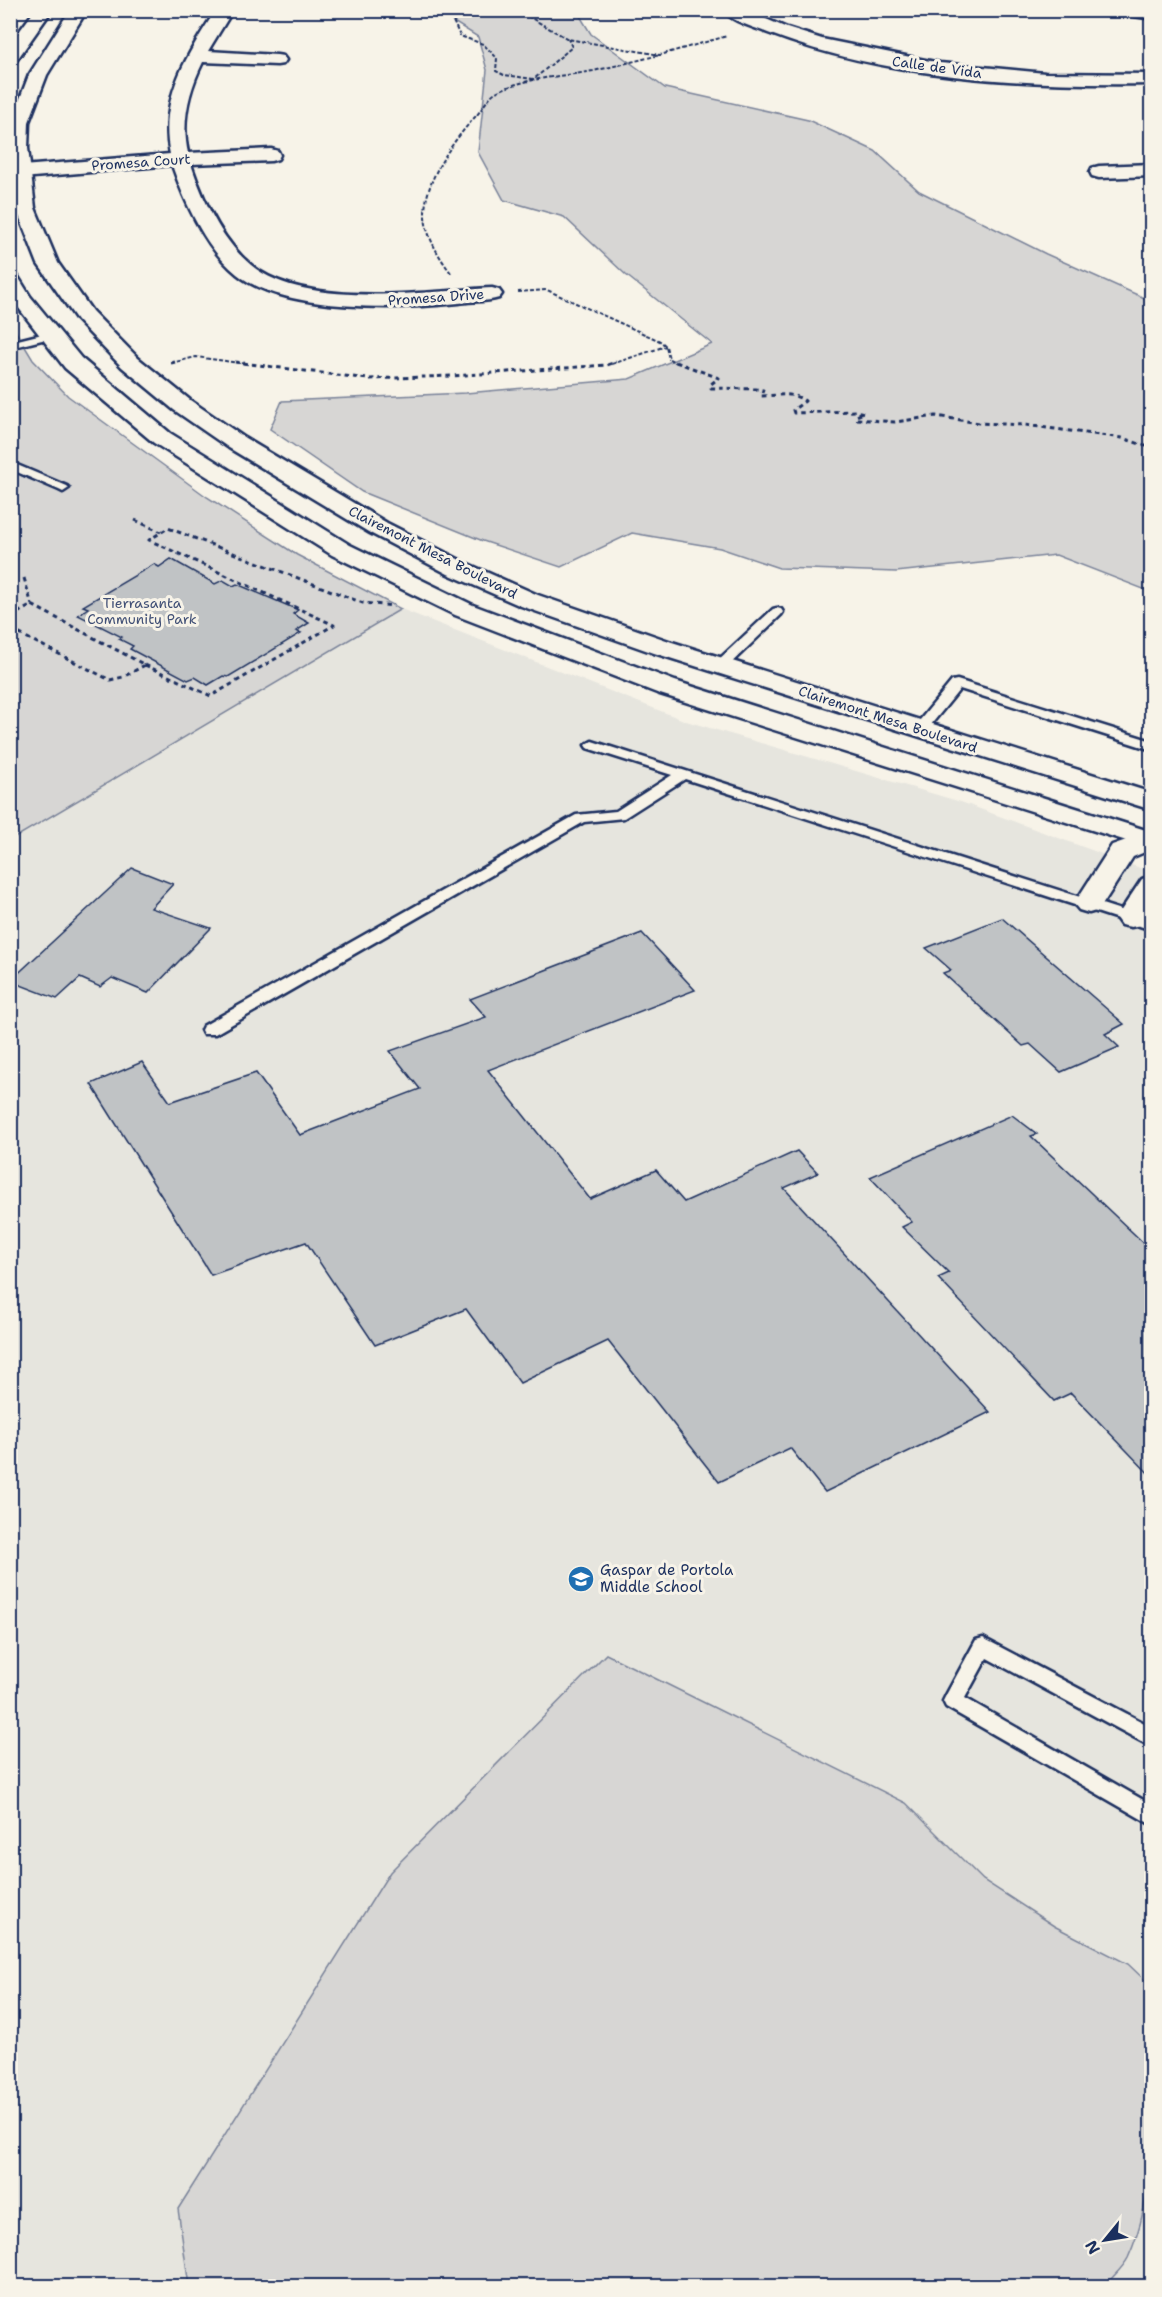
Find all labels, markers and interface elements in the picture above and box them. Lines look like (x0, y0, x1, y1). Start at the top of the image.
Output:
street label: Calle de Vida (891, 52, 983, 82)
street label: Promesa Court (91, 150, 191, 174)
street label: Promesa Drive (387, 285, 485, 309)
street label: Clairemont Mesa Boulevard (346, 502, 521, 603)
park label: Tierrasanta Community Park (87, 594, 197, 628)
street label: Clairemont Mesa Boulevard (796, 682, 980, 756)
place label: Gaspar de Portola Middle School (600, 1560, 734, 1597)
school or university icon: Gaspar de Portola Middle School (566, 1564, 596, 1594)
north arrow (1075, 2210, 1135, 2270)
text: N (1080, 2237, 1105, 2258)

